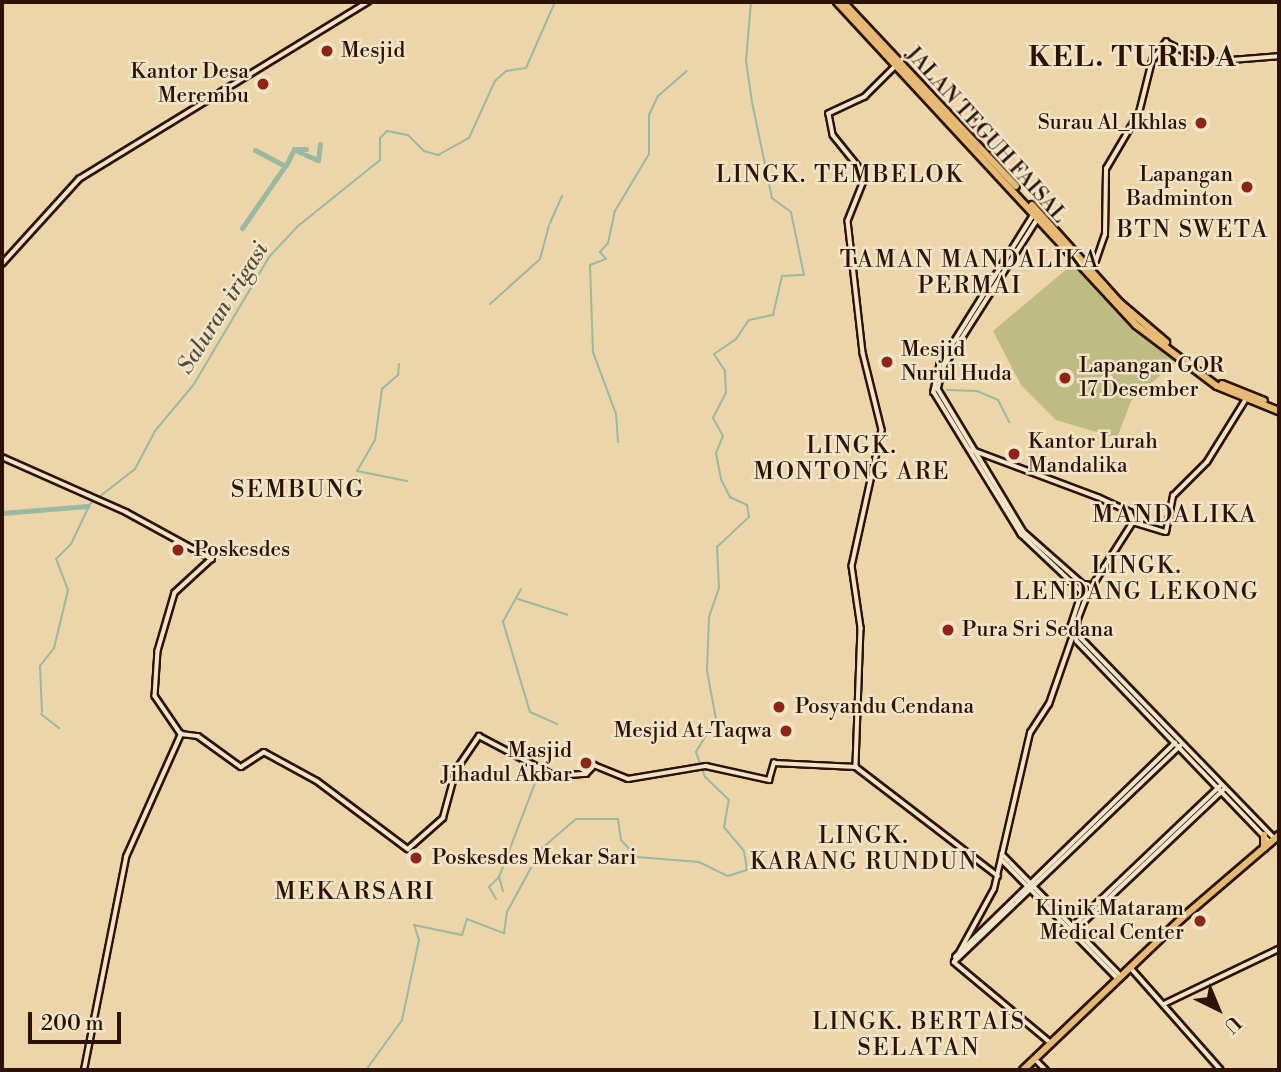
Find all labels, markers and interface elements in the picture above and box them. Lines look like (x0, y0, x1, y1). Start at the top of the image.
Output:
place label: Mesjid (341, 38, 405, 64)
district label: KEL. TURIDA (1030, 41, 1236, 75)
street label: JALAN TEGUH FAISAL (900, 42, 1072, 228)
marker: Mesjid (319, 43, 335, 59)
place label: Kantor Desa Merembu (131, 59, 249, 109)
marker: Kantor Desa Merembu (255, 76, 271, 92)
place label: Surau Al_Ikhlas (1038, 110, 1187, 136)
marker: Surau Al_Ikhlas (1193, 115, 1209, 131)
district label: LINGK. TEMBELOK (718, 161, 962, 189)
place label: Lapangan Badminton (1126, 162, 1233, 212)
marker: Lapangan Badminton (1239, 179, 1255, 195)
district label: BTN SWETA (1118, 216, 1268, 244)
water label: Saluran irigasi (171, 237, 275, 379)
district label: TAMAN MANDALIKA PERMAI (842, 246, 1098, 300)
place label: Mesjid Nurul Huda (901, 337, 1012, 387)
place label: Lapangan GOR 17 Desember (1079, 353, 1224, 403)
marker: Mesjid Nurul Huda (879, 354, 895, 370)
marker: Lapangan GOR 17 Desember (1057, 370, 1073, 386)
place label: Kantor Lurah Mandalika (1028, 429, 1158, 479)
district label: LINGK. MONTONG ARE (755, 432, 949, 486)
marker: Kantor Lurah Mandalika (1006, 446, 1022, 462)
district label: SEMBUNG (232, 477, 364, 505)
district label: MANDALIKA (1093, 502, 1257, 530)
place label: Poskesdes (194, 537, 290, 563)
marker: Poskesdes (168, 540, 188, 560)
district label: LINGK. LENDANG LEKONG (1016, 552, 1258, 606)
place label: Pura Sri Sedana (962, 617, 1114, 643)
marker: Pura Sri Sedana (940, 622, 956, 638)
place label: Posyandu Cendana (795, 694, 974, 720)
marker: Posyandu Cendana (769, 697, 789, 717)
place label: Mesjid At-Taqwa (614, 718, 772, 744)
marker: Mesjid At-Taqwa (778, 723, 794, 739)
place label: Masjid Jihadul Akbar (441, 738, 572, 788)
marker: Masjid Jihadul Akbar (578, 755, 594, 771)
district label: LINGK. KARANG RUNDUN (752, 822, 976, 876)
place label: Poskesdes Mekar Sari (432, 845, 637, 871)
marker: Poskesdes Mekar Sari (406, 848, 426, 868)
district label: MEKARSARI (276, 879, 434, 907)
place label: Klinik Mataram Medical Center (1035, 896, 1184, 946)
marker: Klinik Mataram Medical Center (1190, 911, 1210, 931)
north arrow (1183, 974, 1253, 1044)
scale bar (32, 998, 124, 1042)
district label: LINGK. BERTAIS SELATAN (814, 1008, 1024, 1062)
text: 200 m (41, 1011, 104, 1037)
text: U (1219, 1011, 1246, 1038)

